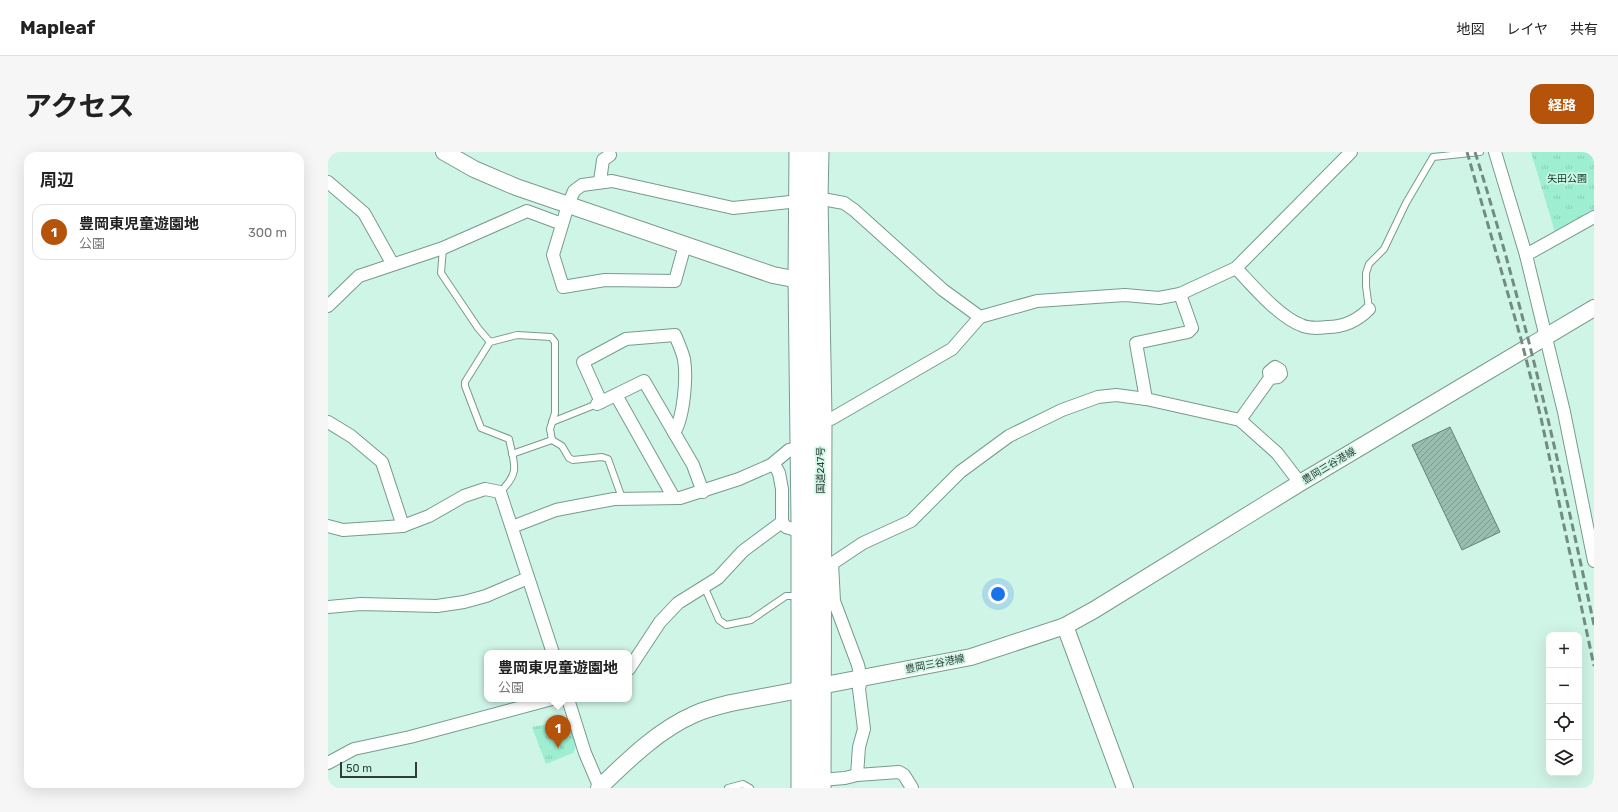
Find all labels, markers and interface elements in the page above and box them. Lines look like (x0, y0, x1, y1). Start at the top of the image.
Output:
text: Mapleaf (20, 16, 95, 39)
text: 地図 (1456, 21, 1484, 38)
text: レイヤ (1506, 21, 1548, 38)
text: 共有 (1570, 21, 1598, 38)
button: 経路 (1530, 84, 1594, 124)
text: アクセス (24, 90, 135, 123)
text: 周辺 (40, 170, 74, 190)
park label: 矢田公園 (1547, 173, 1587, 185)
text: 豊岡東児童遊園地 (79, 215, 199, 233)
text: 1 (51, 225, 57, 240)
text: 300 m (248, 225, 287, 240)
text: 公園 (79, 236, 105, 251)
street label: 豊岡三谷港線 (1300, 445, 1358, 487)
street label: 国道247号 (815, 447, 827, 493)
your location (988, 584, 1008, 604)
map controls (1546, 632, 1582, 776)
button: + (1546, 632, 1582, 668)
popup (484, 650, 632, 702)
street label: 豊岡三谷港線 (904, 652, 966, 676)
text: 豊岡東児童遊園地 (498, 659, 618, 677)
button: − (1546, 668, 1582, 704)
text: 公園 (498, 680, 524, 695)
button: locate (1546, 704, 1582, 740)
pin: 1 (545, 715, 571, 748)
button: layers (1546, 740, 1582, 776)
scale bar (340, 760, 417, 779)
text: 50 m (346, 762, 372, 775)

